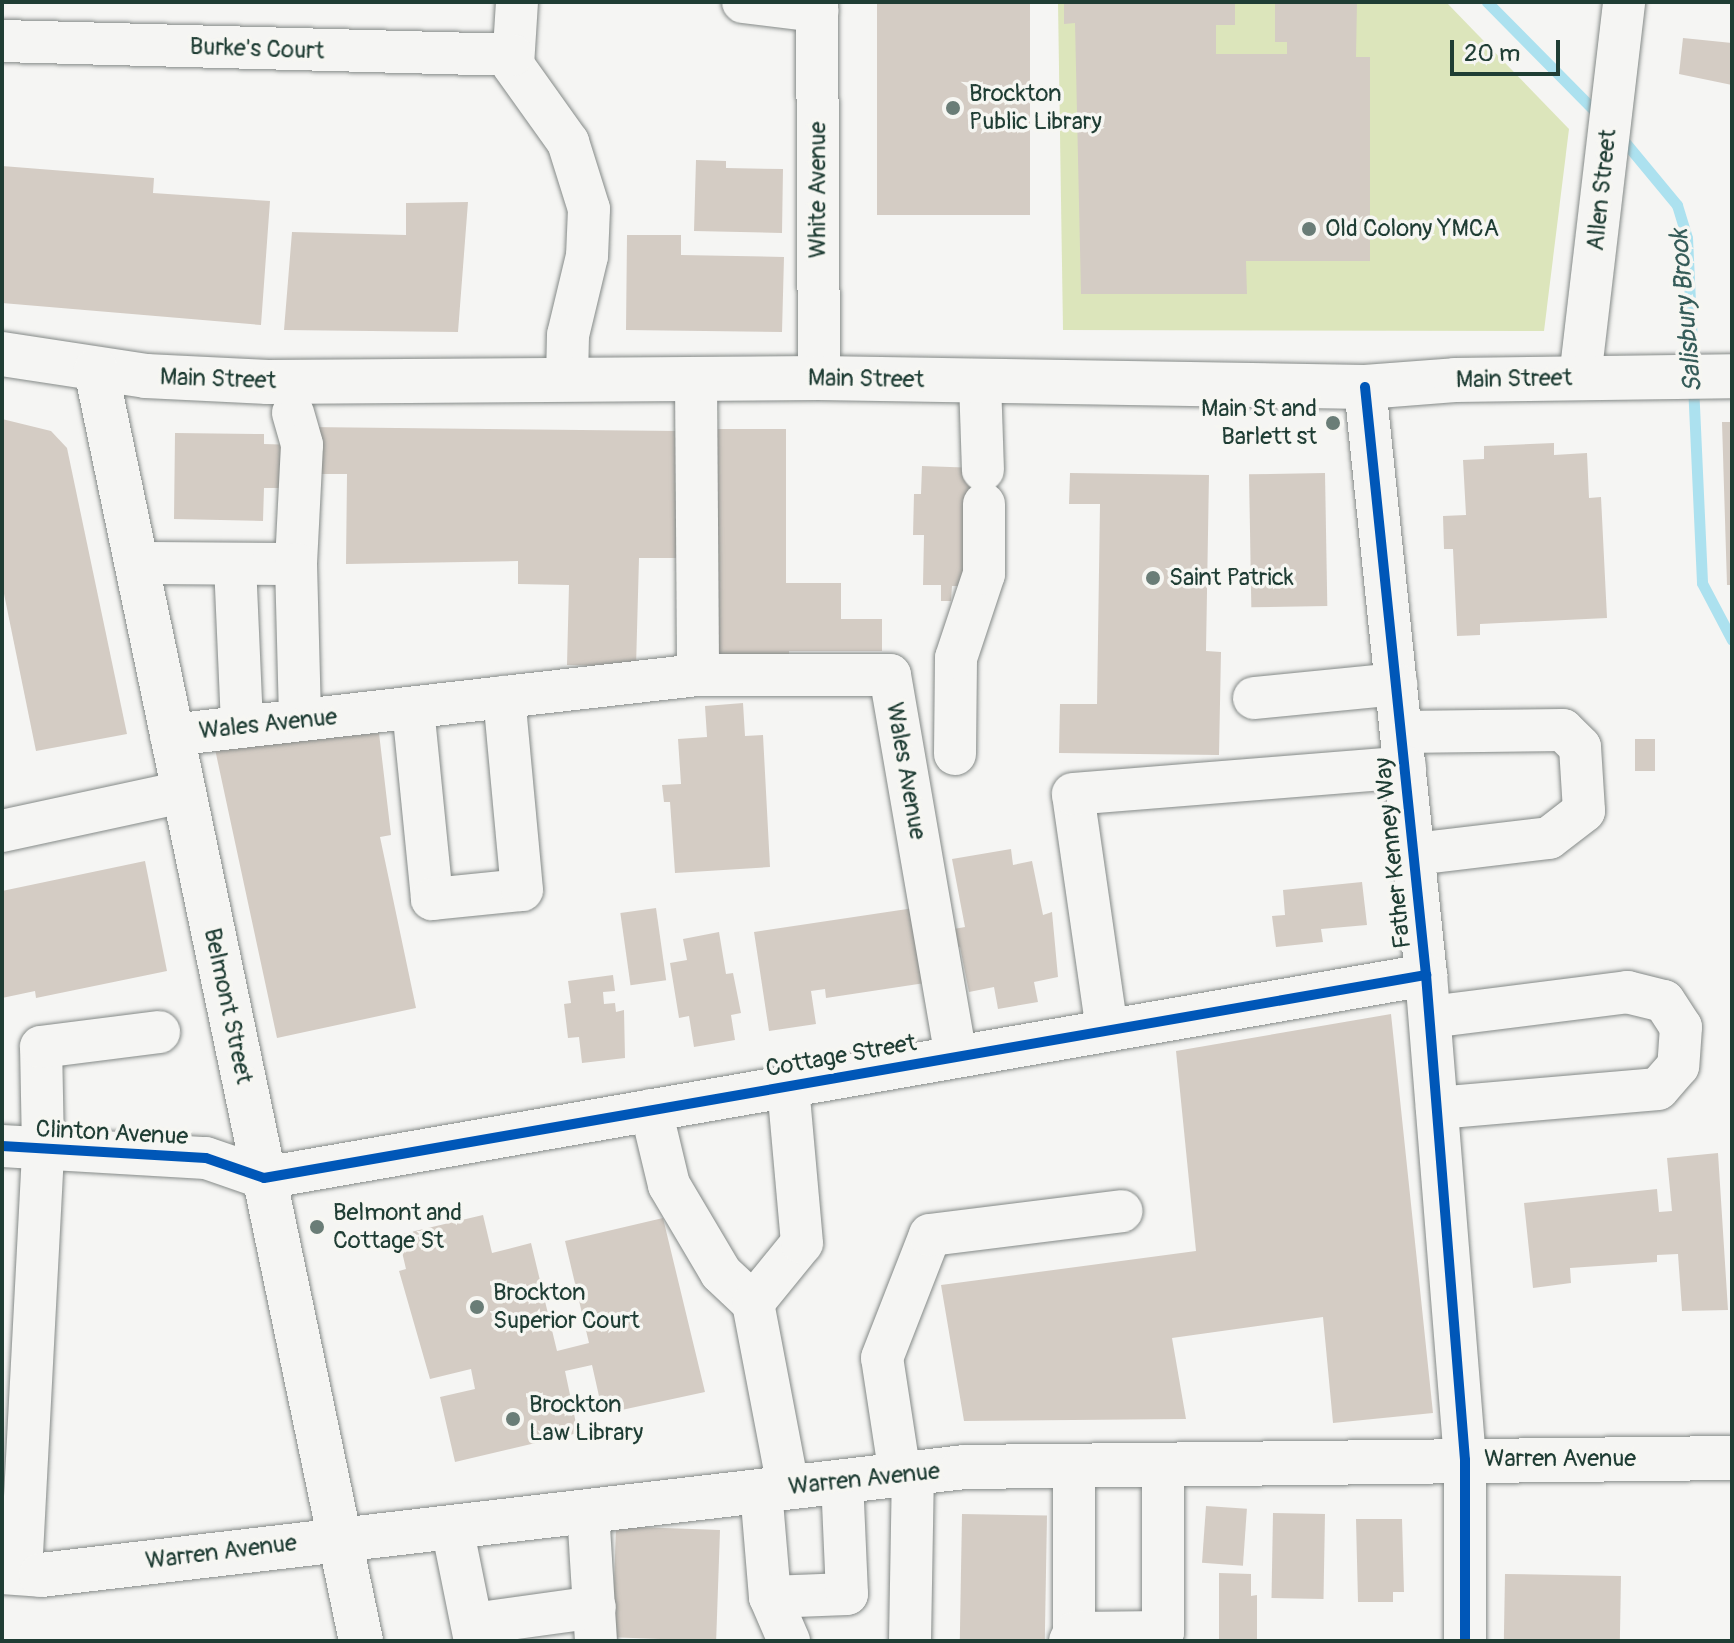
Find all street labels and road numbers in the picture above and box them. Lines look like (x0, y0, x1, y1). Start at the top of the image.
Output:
street label: Burke's Court (189, 32, 325, 66)
street label: White Avenue (804, 122, 832, 258)
street label: Allen Street (1581, 128, 1623, 252)
street label: Main Street (159, 363, 277, 395)
street label: Main Street (808, 364, 924, 394)
street label: Main Street (1456, 364, 1572, 394)
street label: Wales Avenue (880, 700, 932, 842)
street label: Wales Avenue (197, 702, 339, 746)
street label: Father Kenney Way (1369, 756, 1417, 950)
street label: Belmont Street (197, 926, 259, 1086)
street label: Cottage Street (763, 1029, 919, 1083)
street label: Clinton Avenue (35, 1115, 189, 1151)
street label: Warren Avenue (1484, 1445, 1636, 1473)
street label: Warren Avenue (787, 1457, 941, 1501)
street label: Warren Avenue (144, 1528, 298, 1576)

